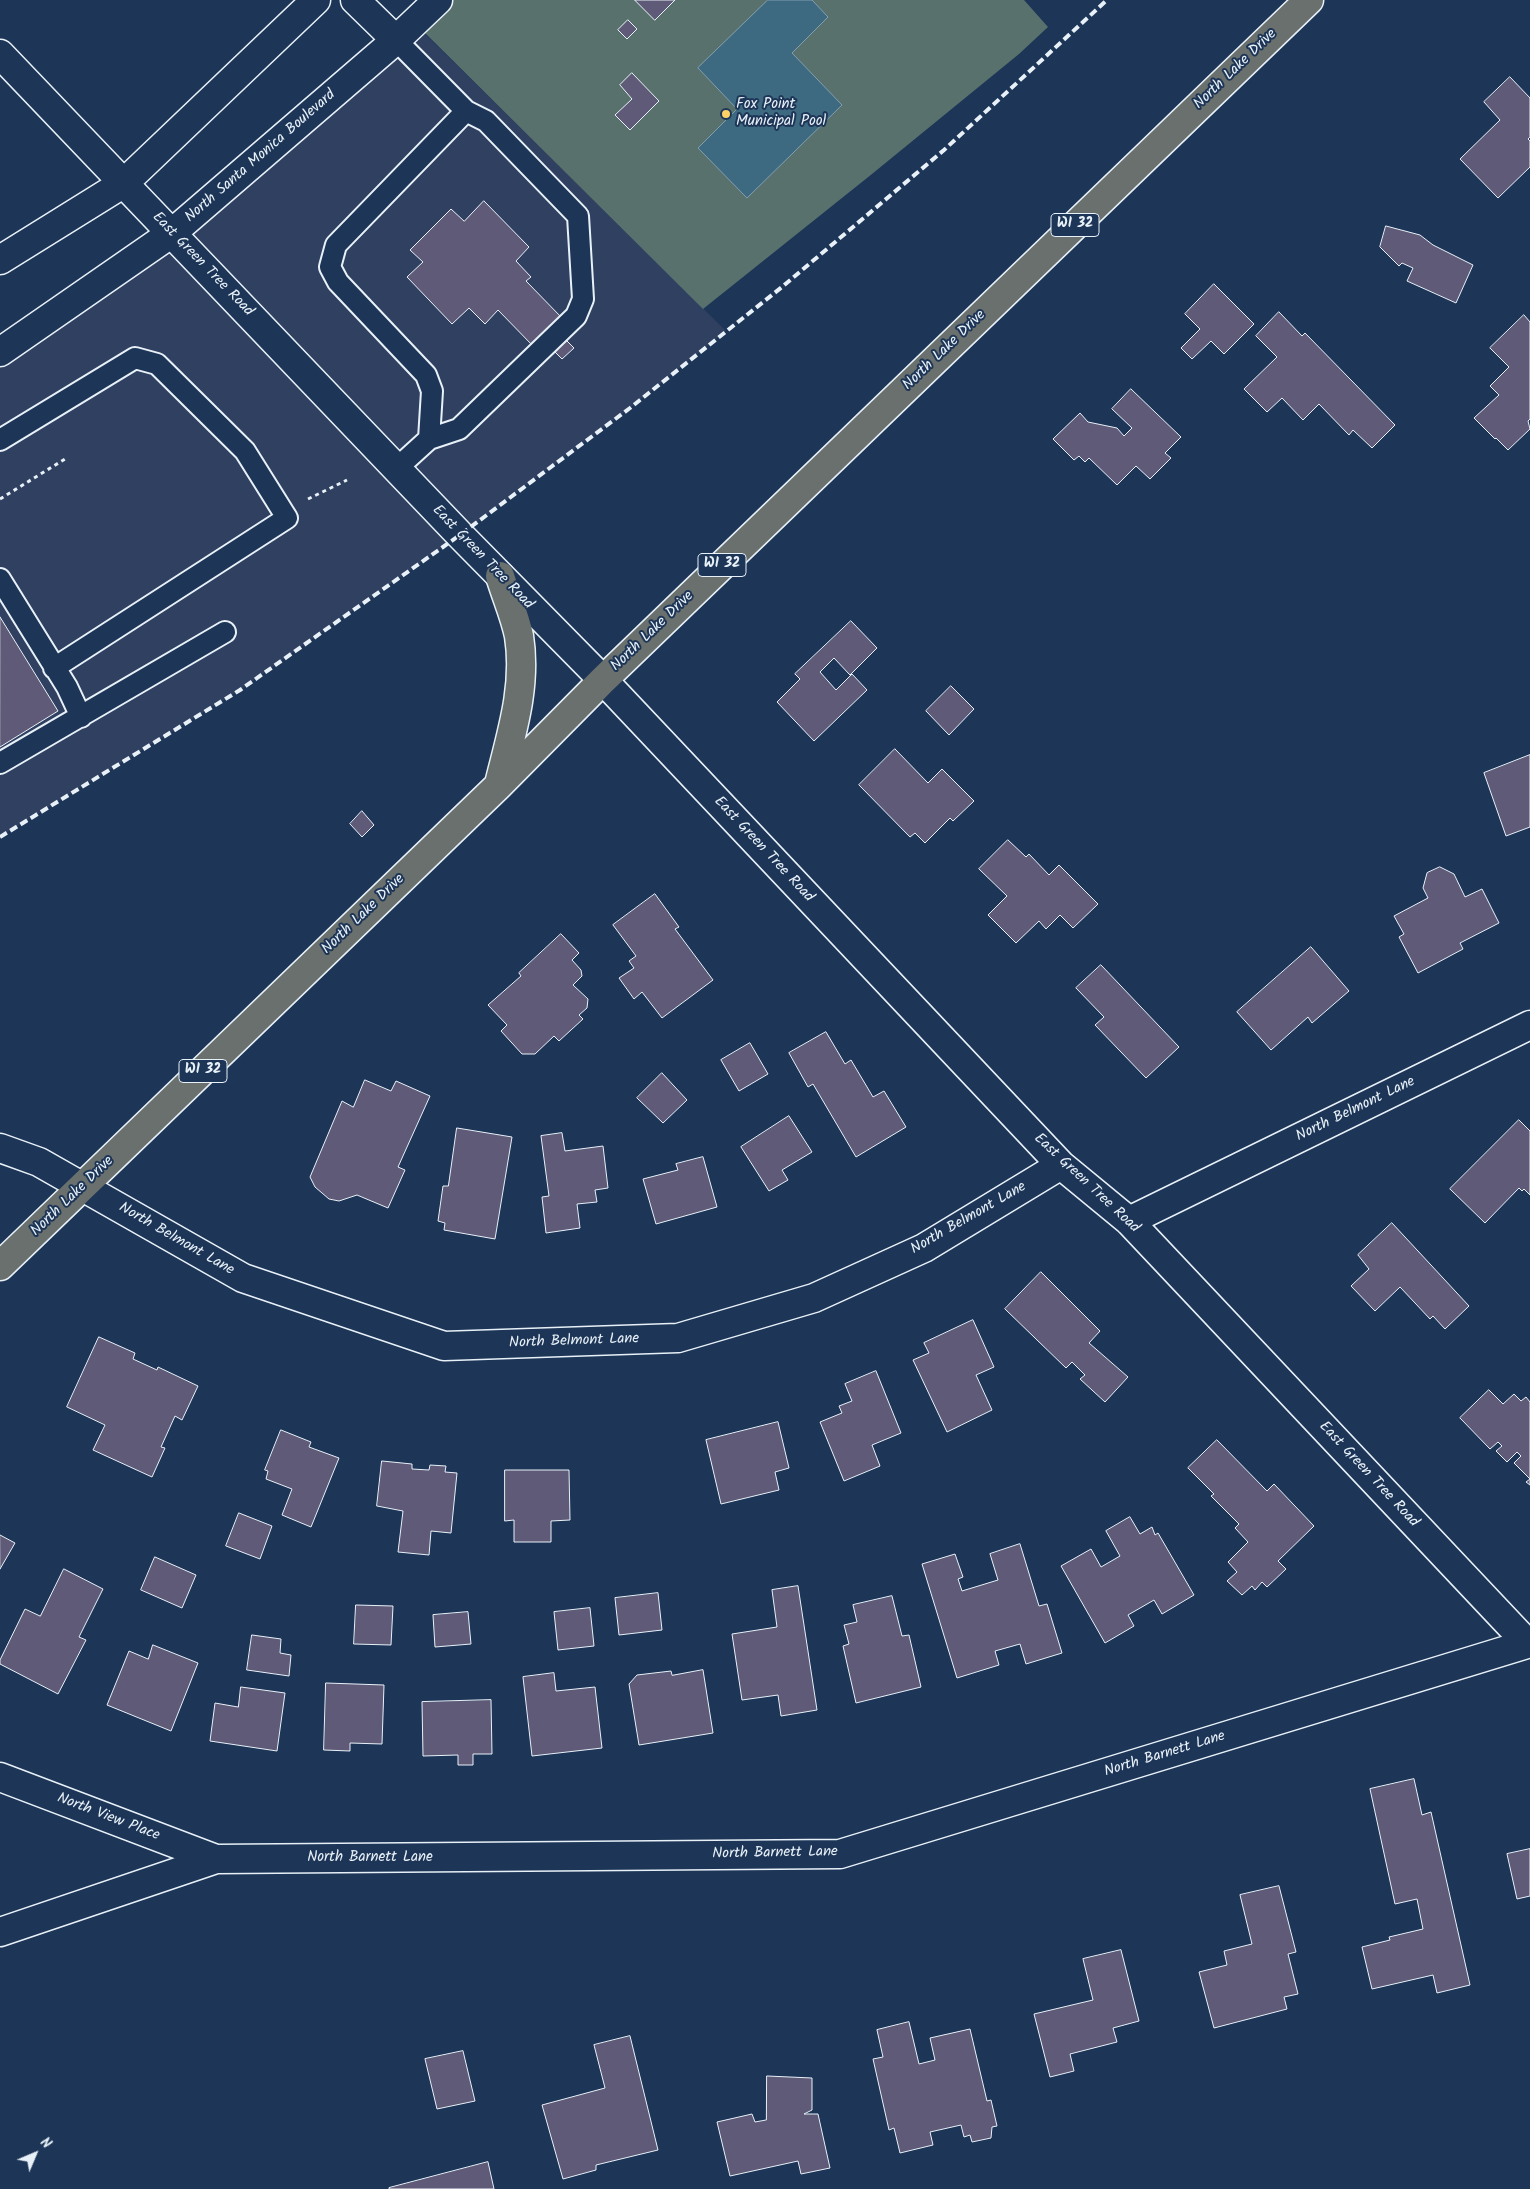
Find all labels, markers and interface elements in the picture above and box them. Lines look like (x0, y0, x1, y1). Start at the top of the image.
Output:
street label: North Lake Drive (1191, 26, 1281, 114)
street label: North Santa Monica Boulevard (182, 87, 340, 227)
place label: Fox Point Municipal Pool (736, 96, 826, 131)
marker: Fox Point Municipal Pool (720, 108, 732, 120)
street label: East Green Tree Road (148, 209, 256, 321)
road number: WI 32 (1051, 214, 1099, 236)
street label: North Lake Drive (900, 307, 990, 395)
street label: East Green Tree Road (428, 502, 536, 614)
road number: WI 32 (698, 554, 746, 576)
street label: North Lake Drive (608, 588, 698, 676)
street label: East Green Tree Road (709, 793, 817, 907)
street label: North Lake Drive (319, 871, 409, 959)
road number: WI 32 (179, 1060, 227, 1082)
street label: North Belmont Lane (1294, 1073, 1418, 1147)
street label: East Green Tree Road (1029, 1130, 1143, 1238)
street label: North Lake Drive (28, 1153, 118, 1241)
street label: North Belmont Lane (908, 1179, 1030, 1259)
street label: North Belmont Lane (115, 1200, 237, 1280)
street label: North Belmont Lane (509, 1331, 639, 1353)
street label: East Green Tree Road (1314, 1418, 1422, 1532)
street label: North Barnett Lane (1102, 1728, 1228, 1782)
street label: North View Place (54, 1790, 162, 1846)
street label: North Barnett Lane (712, 1844, 838, 1864)
street label: North Barnett Lane (307, 1849, 433, 1867)
north arrow (10, 2129, 60, 2179)
text: N (35, 2132, 57, 2154)

